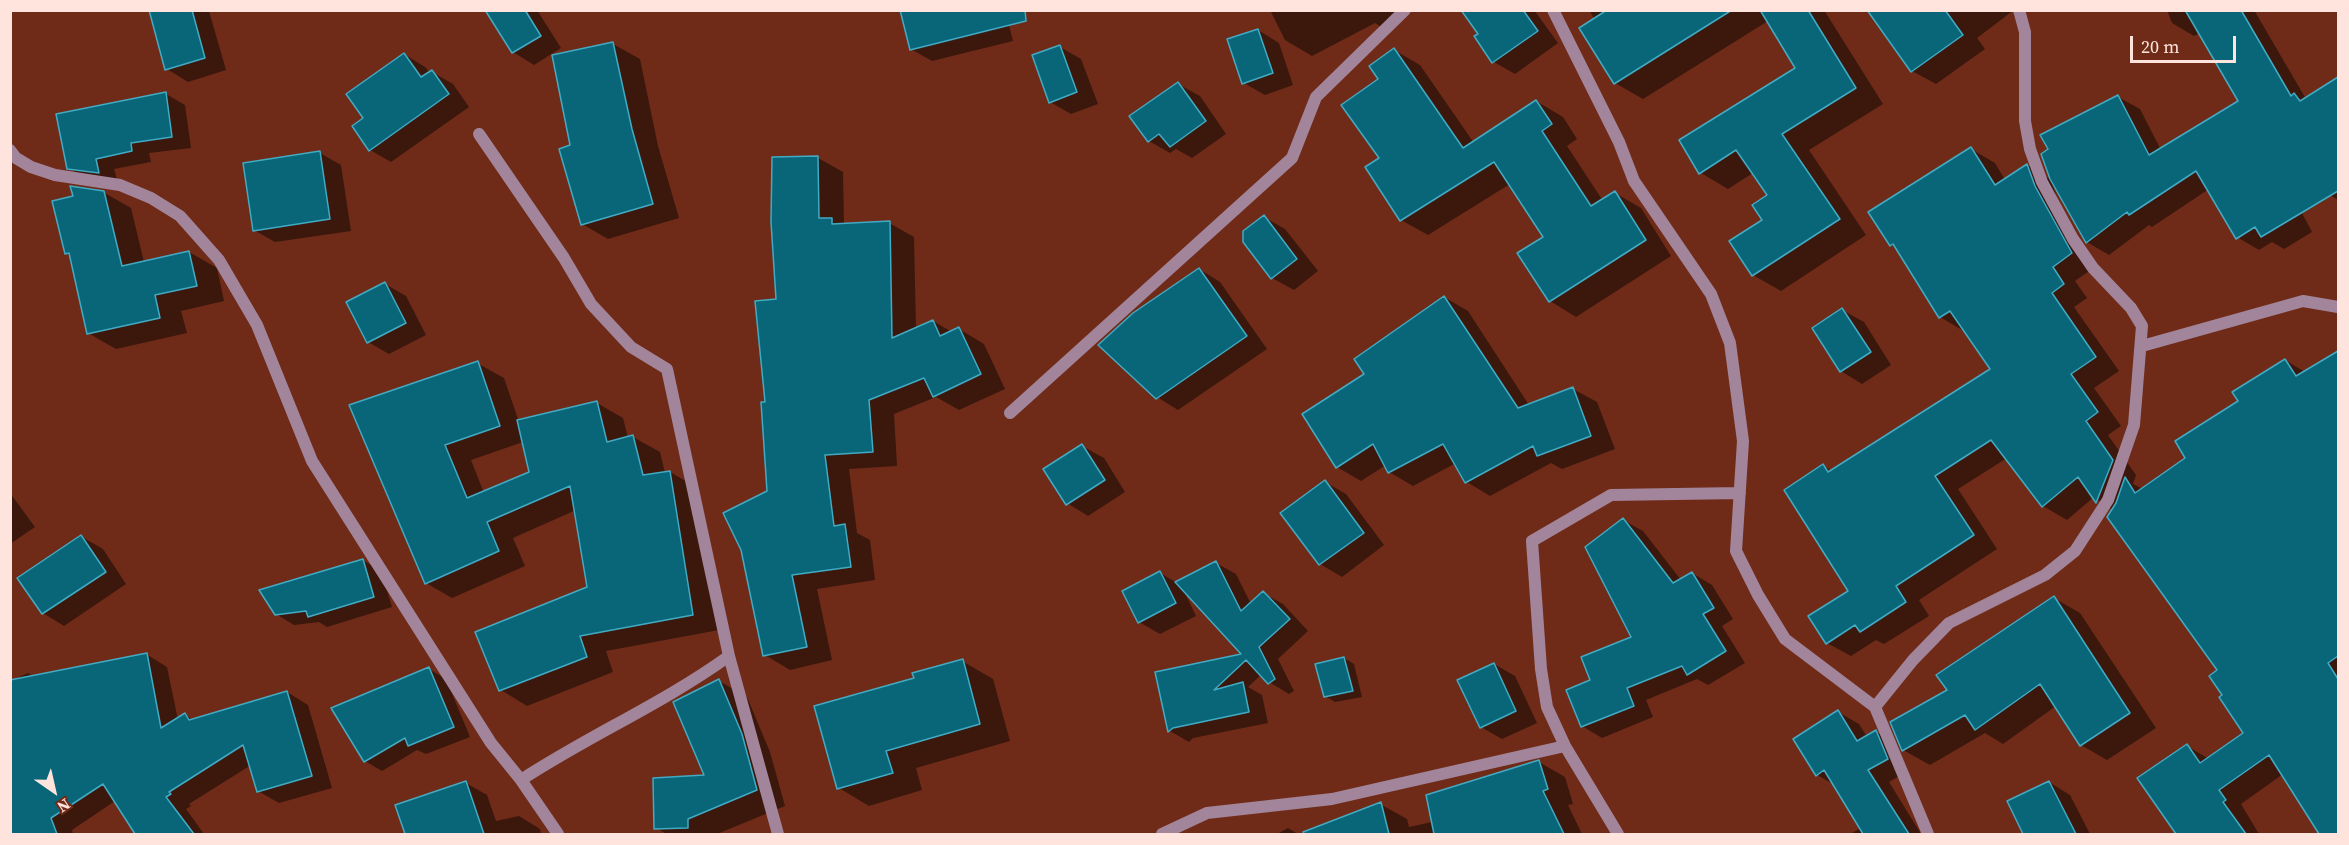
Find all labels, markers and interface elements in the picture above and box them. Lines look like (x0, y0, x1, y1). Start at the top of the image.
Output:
scale bar (2133, 24, 2240, 62)
text: 20 m (2141, 34, 2179, 59)
north arrow (24, 761, 84, 821)
text: N (53, 794, 75, 818)

